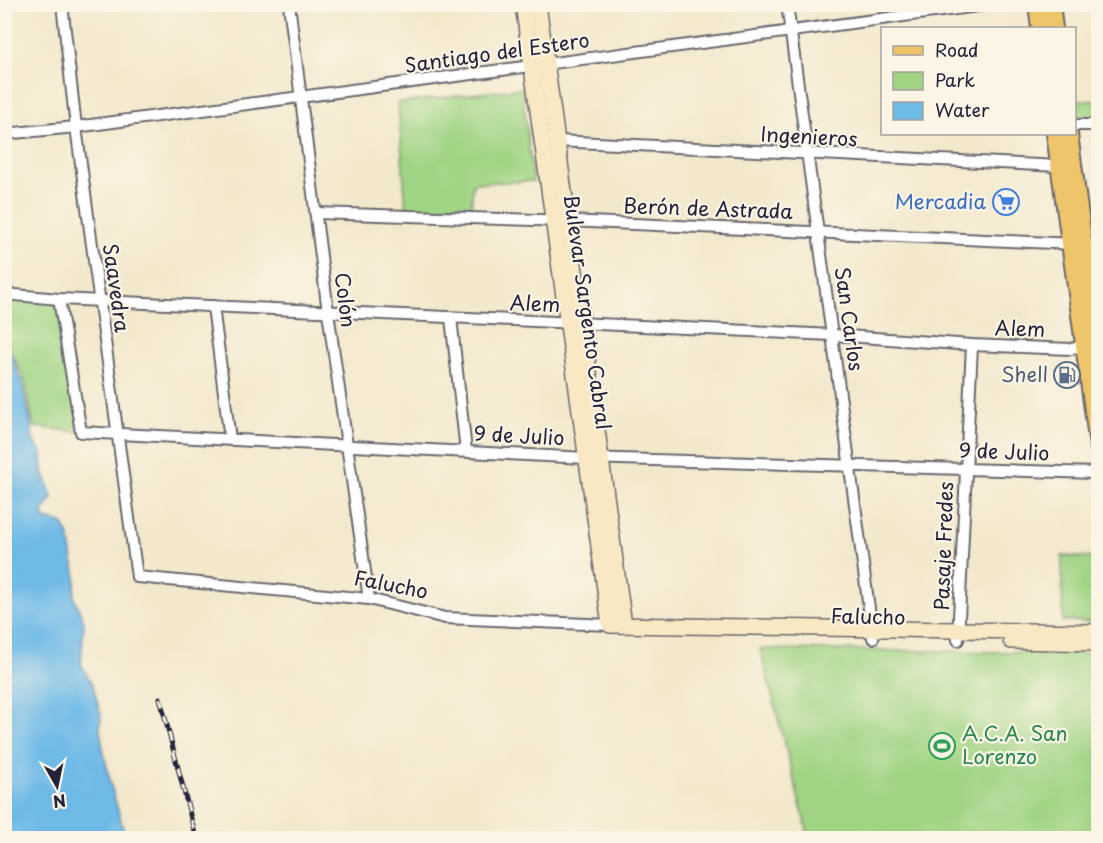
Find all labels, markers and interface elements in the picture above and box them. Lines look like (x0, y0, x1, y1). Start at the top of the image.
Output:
street label: Santiago del Estero (403, 24, 591, 80)
legend (881, 27, 1076, 135)
text: Road (935, 36, 979, 63)
text: Park (935, 66, 975, 93)
text: Water (935, 96, 990, 123)
street label: Ingenieros (760, 118, 858, 154)
place label: Mercadia (895, 186, 986, 216)
supermarket icon: Mercadia (991, 187, 1021, 217)
street label: Berón de Astrada (623, 190, 794, 226)
street label: Bulevar Sargento Cabral (557, 192, 619, 432)
street label: Saavedra (96, 242, 138, 335)
street label: San Carlos (828, 265, 872, 373)
street label: Colón (328, 271, 364, 329)
street label: Alem (509, 287, 561, 319)
street label: Alem (994, 312, 1046, 344)
place label: Shell (1001, 359, 1048, 389)
fuel station icon: Shell (1052, 360, 1082, 390)
street label: 9 de Julio (473, 418, 565, 452)
street label: 9 de Julio (958, 434, 1050, 468)
street label: Pasaje Fredes (926, 481, 960, 611)
street label: Falucho (352, 562, 431, 606)
street label: Falucho (830, 600, 906, 632)
place label: A.C.A. San Lorenzo (962, 718, 1067, 771)
sports icon: A.C.A. San Lorenzo (927, 731, 957, 761)
north arrow (27, 756, 87, 816)
text: N (51, 789, 68, 815)

